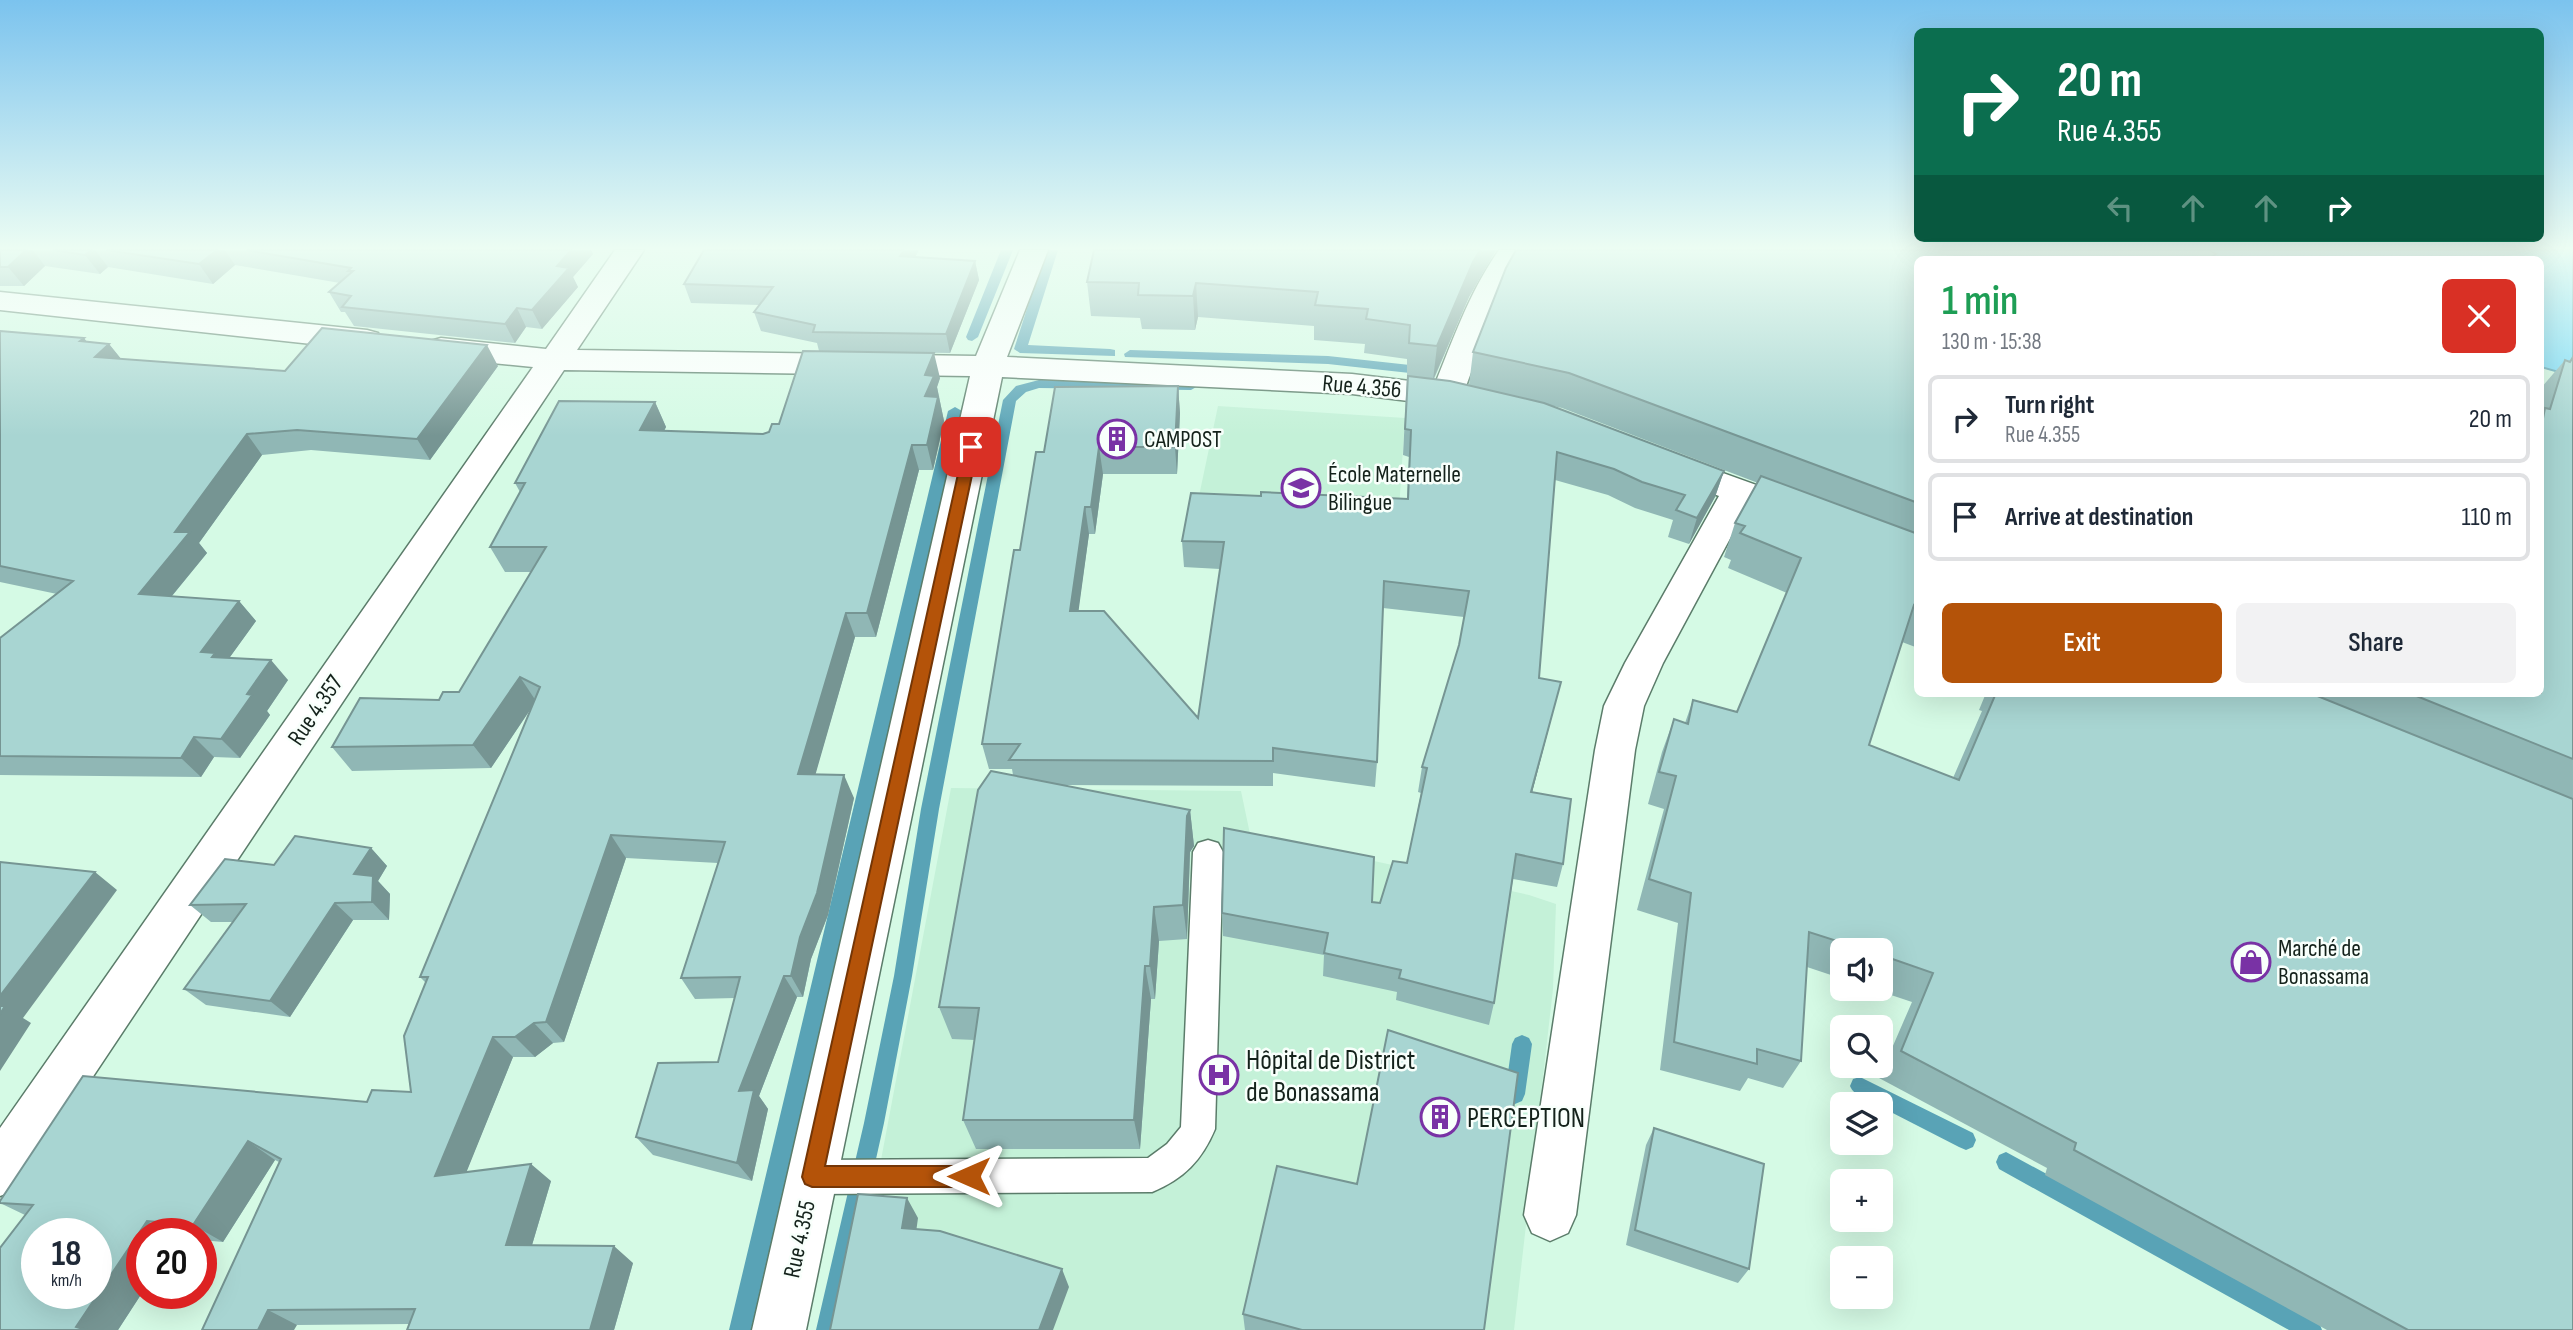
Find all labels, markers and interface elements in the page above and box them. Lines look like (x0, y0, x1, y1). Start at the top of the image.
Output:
text: 20 m (2057, 52, 2142, 111)
icon: right (1942, 56, 2033, 147)
text: Rue 4.355 (2057, 112, 2162, 151)
icon: left (2101, 189, 2139, 227)
icon: ahead (2174, 189, 2212, 227)
icon: ahead (2247, 189, 2285, 227)
icon: right (2320, 189, 2358, 227)
text: 1 min (1942, 276, 2018, 327)
button: close (2442, 279, 2516, 353)
text: 130 m · 15:38 (1942, 328, 2042, 356)
street label: Rue 4.356 (1321, 369, 1403, 404)
text: Turn right (2005, 390, 2094, 421)
icon: right (1946, 400, 1984, 438)
text: 20 m (2469, 404, 2512, 435)
pin (941, 417, 1001, 477)
building icon: CAMPOST (1096, 418, 1138, 460)
text: Rue 4.355 (2005, 421, 2080, 449)
place label: CAMPOST (1144, 425, 1222, 454)
icon: arrive (952, 428, 990, 466)
place label: École Maternelle Bilingue (1328, 460, 1461, 517)
school or university icon: École Maternelle Bilingue (1280, 467, 1322, 509)
icon: arrive (1946, 498, 1984, 536)
text: Arrive at destination (2005, 502, 2193, 533)
text: 110 m (2461, 502, 2512, 533)
button: Exit (1942, 603, 2222, 683)
button: Share (2236, 603, 2516, 683)
street label: Rue 4.357 (281, 669, 350, 751)
place label: Marché de Bonassama (2278, 934, 2369, 991)
map controls (1830, 938, 1893, 1309)
button: sound (1830, 938, 1893, 1001)
shop icon: Marché de Bonassama (2230, 941, 2272, 983)
button: search (1830, 1015, 1893, 1078)
place label: Hôpital de District de Bonassama (1246, 1044, 1415, 1109)
hospital icon: Hôpital de District de Bonassama (1198, 1054, 1240, 1096)
button: layers (1830, 1092, 1893, 1155)
building icon: PERCEPTION (1419, 1096, 1461, 1138)
place label: PERCEPTION (1467, 1102, 1585, 1135)
position arrow (932, 1139, 1006, 1213)
button: + (1830, 1169, 1893, 1232)
street label: Rue 4.355 (777, 1198, 822, 1280)
speed limit sign: 20 (126, 1218, 217, 1309)
text: 18 (51, 1233, 82, 1276)
button: − (1830, 1246, 1893, 1309)
text: km/h (51, 1270, 82, 1291)

